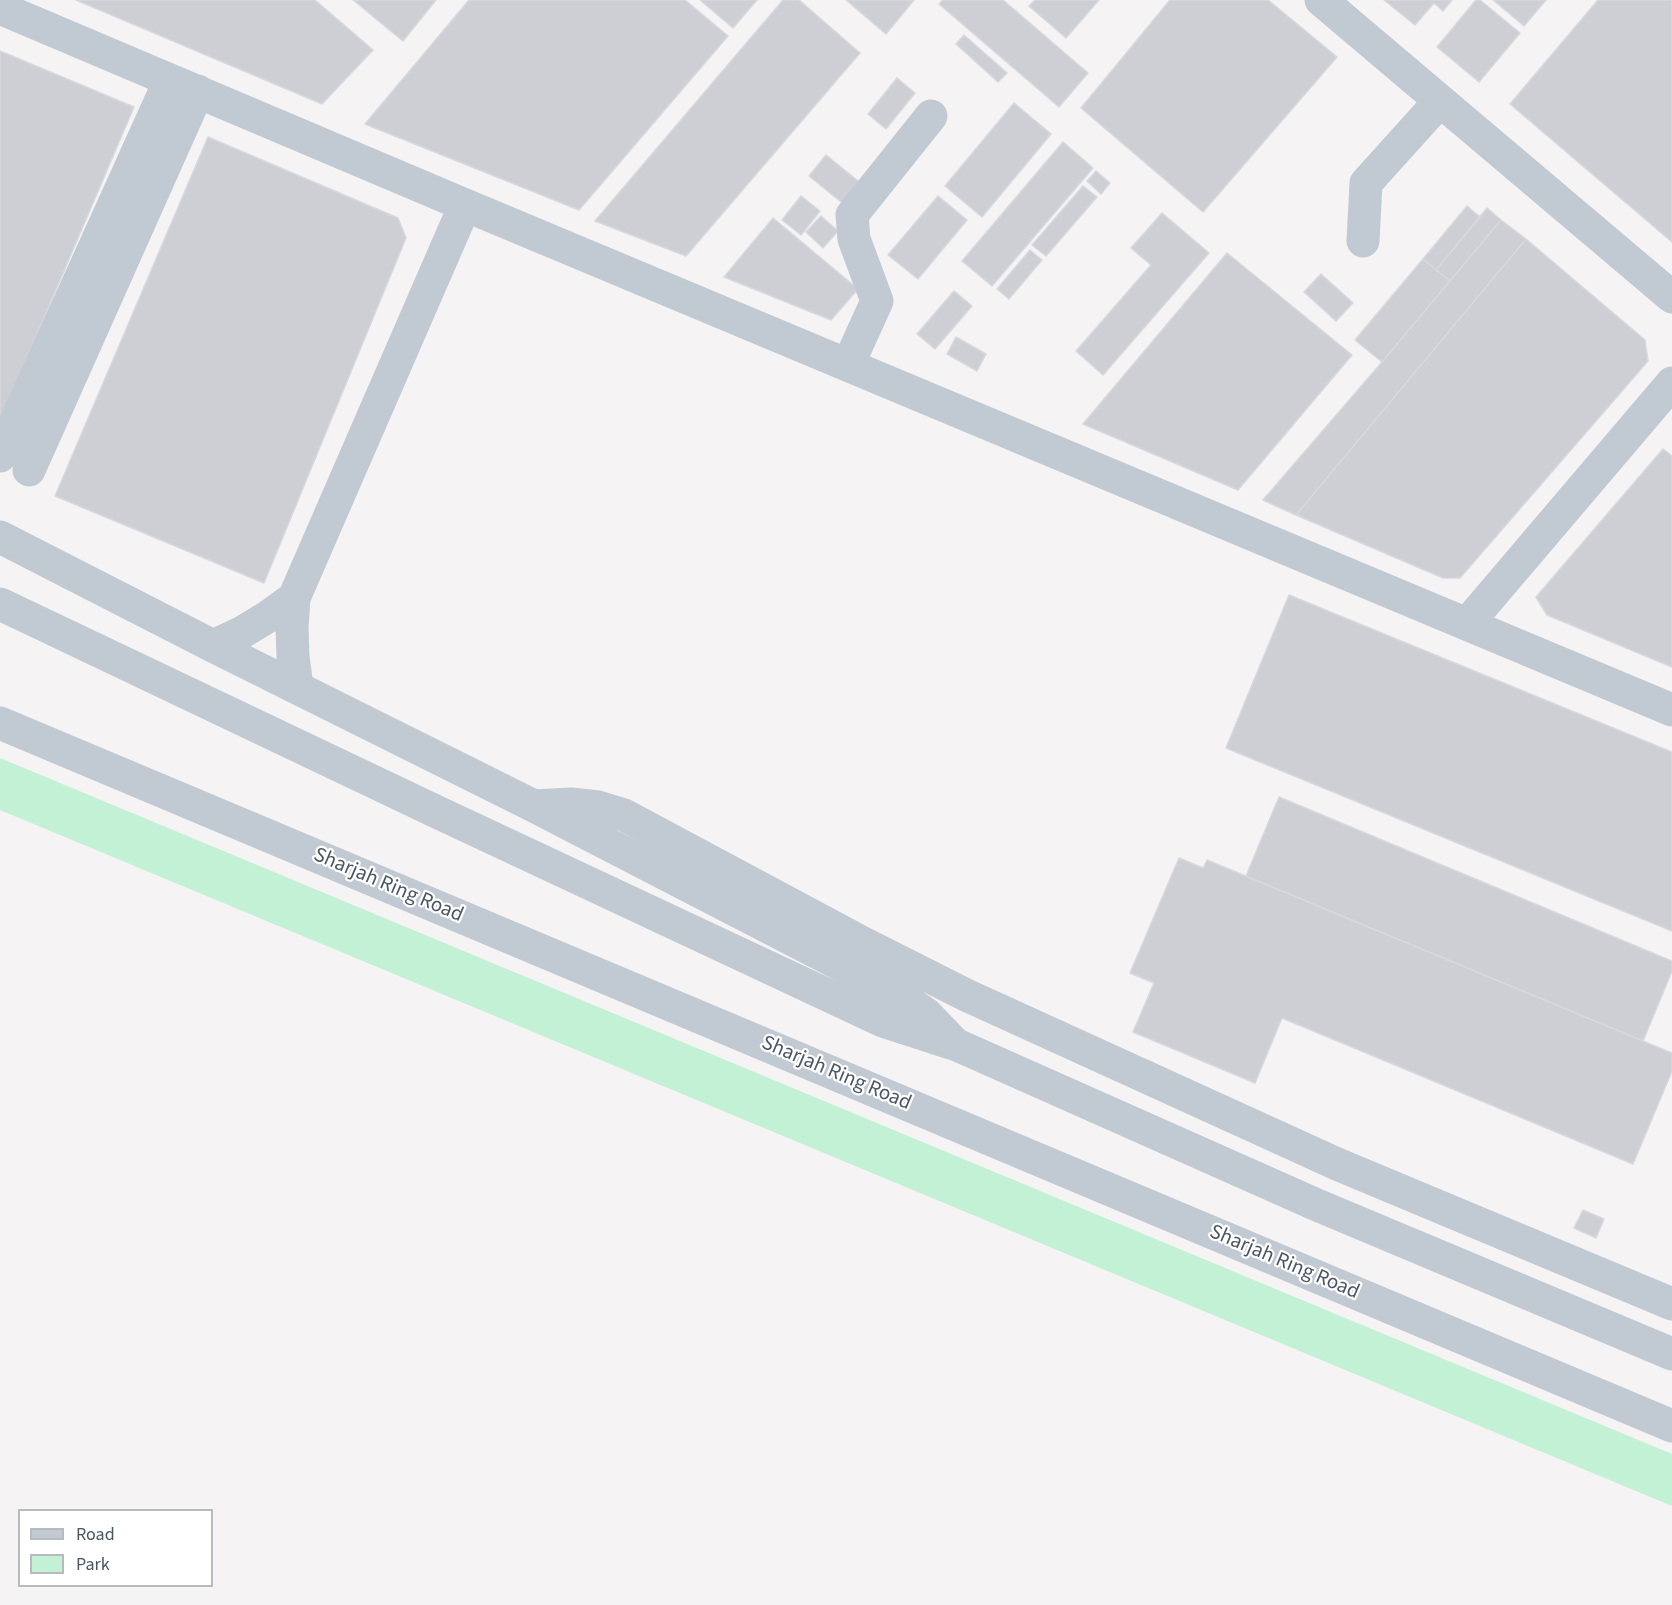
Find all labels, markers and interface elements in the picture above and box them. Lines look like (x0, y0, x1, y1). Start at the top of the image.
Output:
street label: Sharjah Ring Road (309, 843, 467, 929)
street label: Sharjah Ring Road (757, 1031, 915, 1117)
street label: Sharjah Ring Road (1205, 1220, 1363, 1306)
legend (18, 1509, 213, 1587)
text: Road (76, 1522, 115, 1547)
text: Park (76, 1552, 110, 1577)

